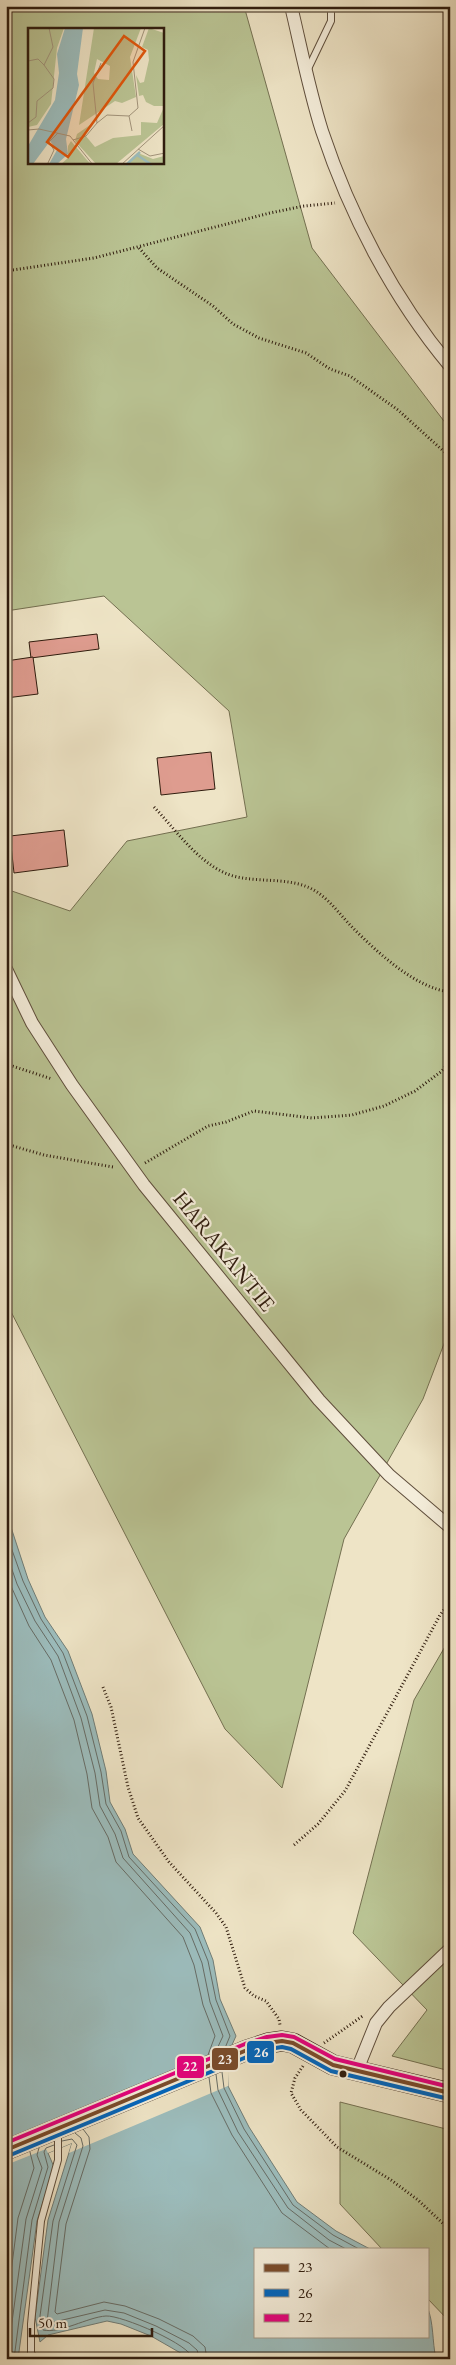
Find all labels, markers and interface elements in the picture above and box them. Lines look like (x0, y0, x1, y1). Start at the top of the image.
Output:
inset map (28, 28, 164, 164)
street label: HARAKANTIE (166, 1185, 282, 1317)
line badge: 26 (246, 2040, 275, 2064)
text: 26 (254, 2043, 269, 2061)
line badge: 23 (211, 2047, 239, 2071)
text: 23 (218, 2050, 232, 2068)
line badge: 22 (176, 2055, 205, 2079)
text: 22 (183, 2057, 198, 2075)
unlabelled marker (338, 2069, 348, 2079)
legend (254, 2248, 428, 2338)
text: 23 (298, 2257, 312, 2276)
text: 26 (298, 2283, 312, 2302)
scale bar (30, 2305, 152, 2337)
text: 22 (298, 2307, 313, 2326)
text: 50 m (38, 2313, 67, 2332)

